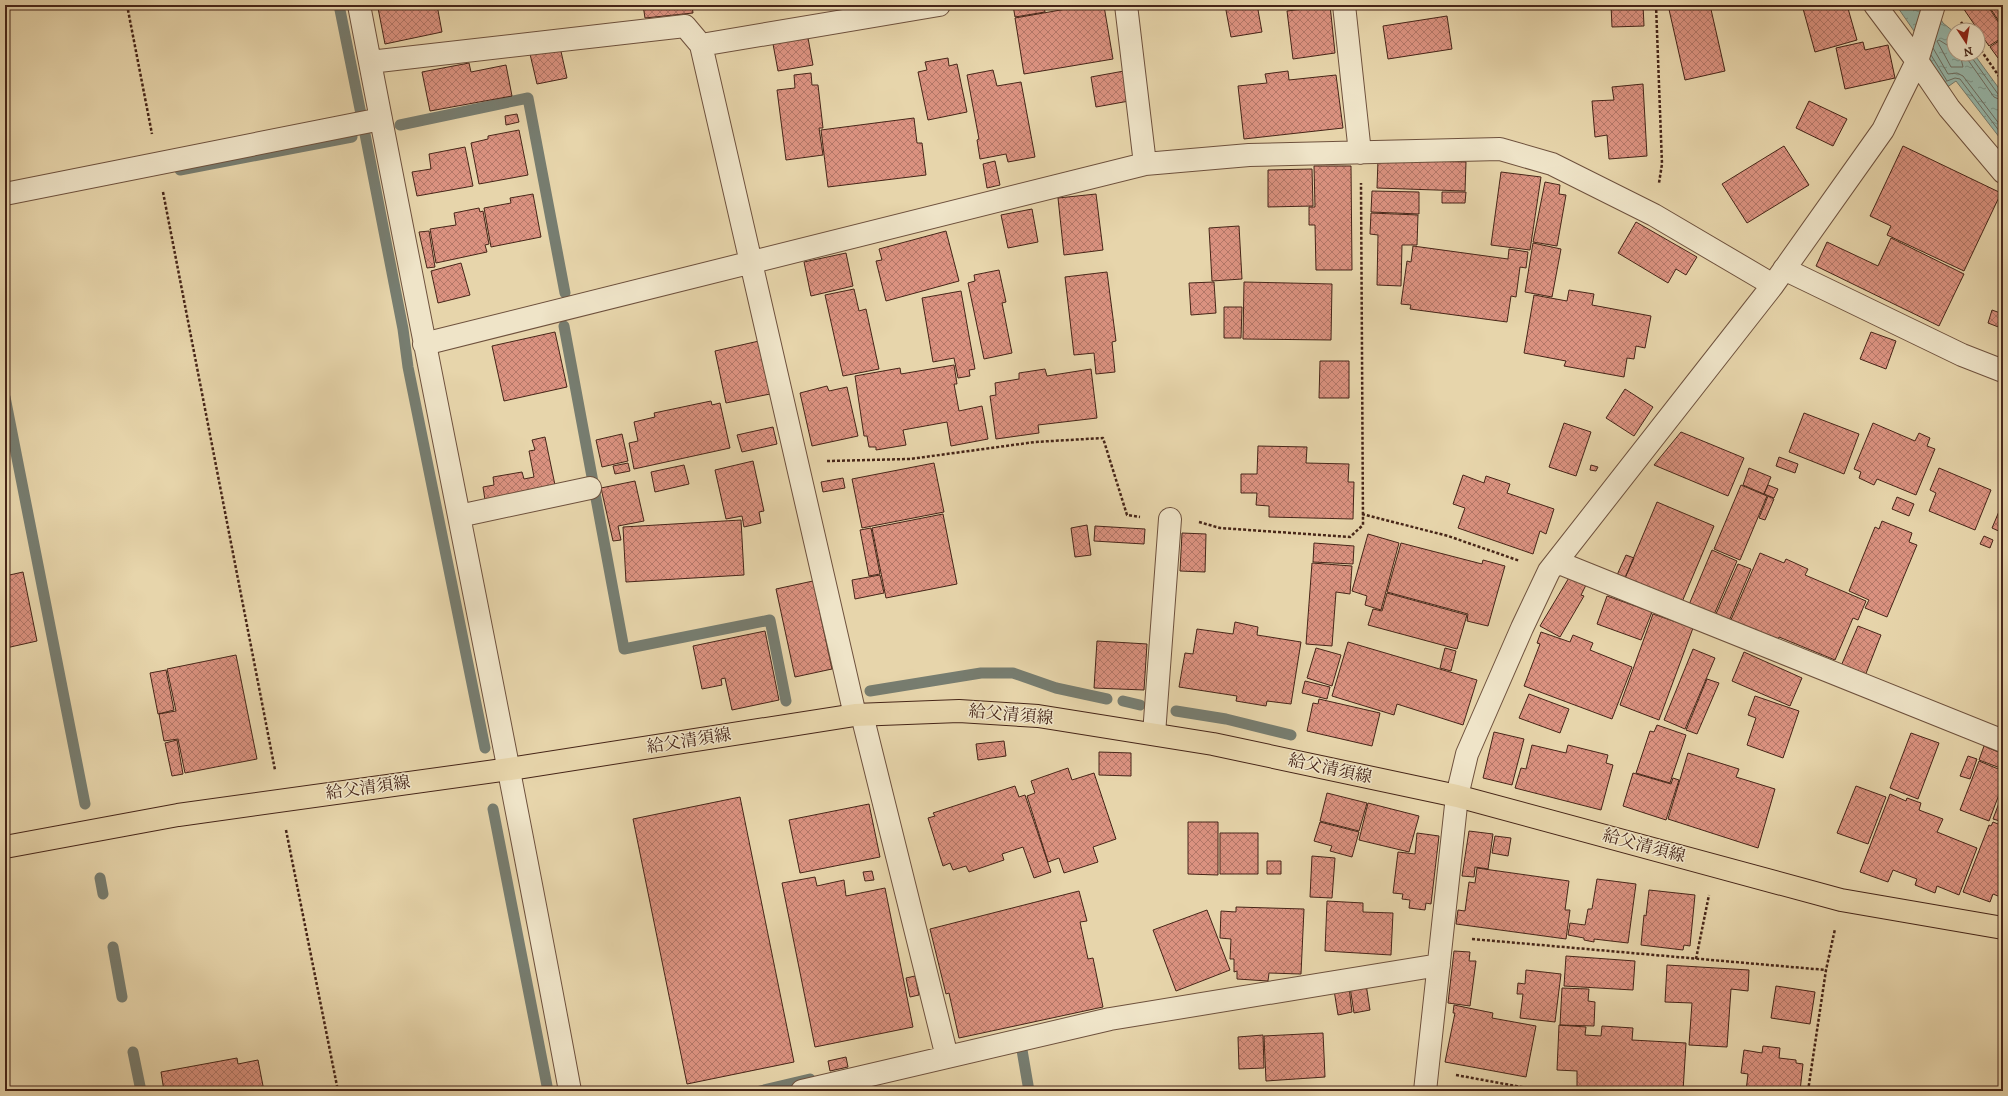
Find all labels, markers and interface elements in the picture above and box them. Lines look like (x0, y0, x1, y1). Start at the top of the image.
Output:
north arrow (1946, 22, 1986, 62)
text: N (1962, 43, 1974, 59)
street label: 給父清須線 (968, 700, 1054, 730)
street label: 給父清須線 (645, 723, 733, 759)
street label: 給父清須線 (1286, 749, 1374, 789)
street label: 給父清須線 (324, 771, 412, 805)
street label: 給父清須線 (1600, 824, 1688, 868)

